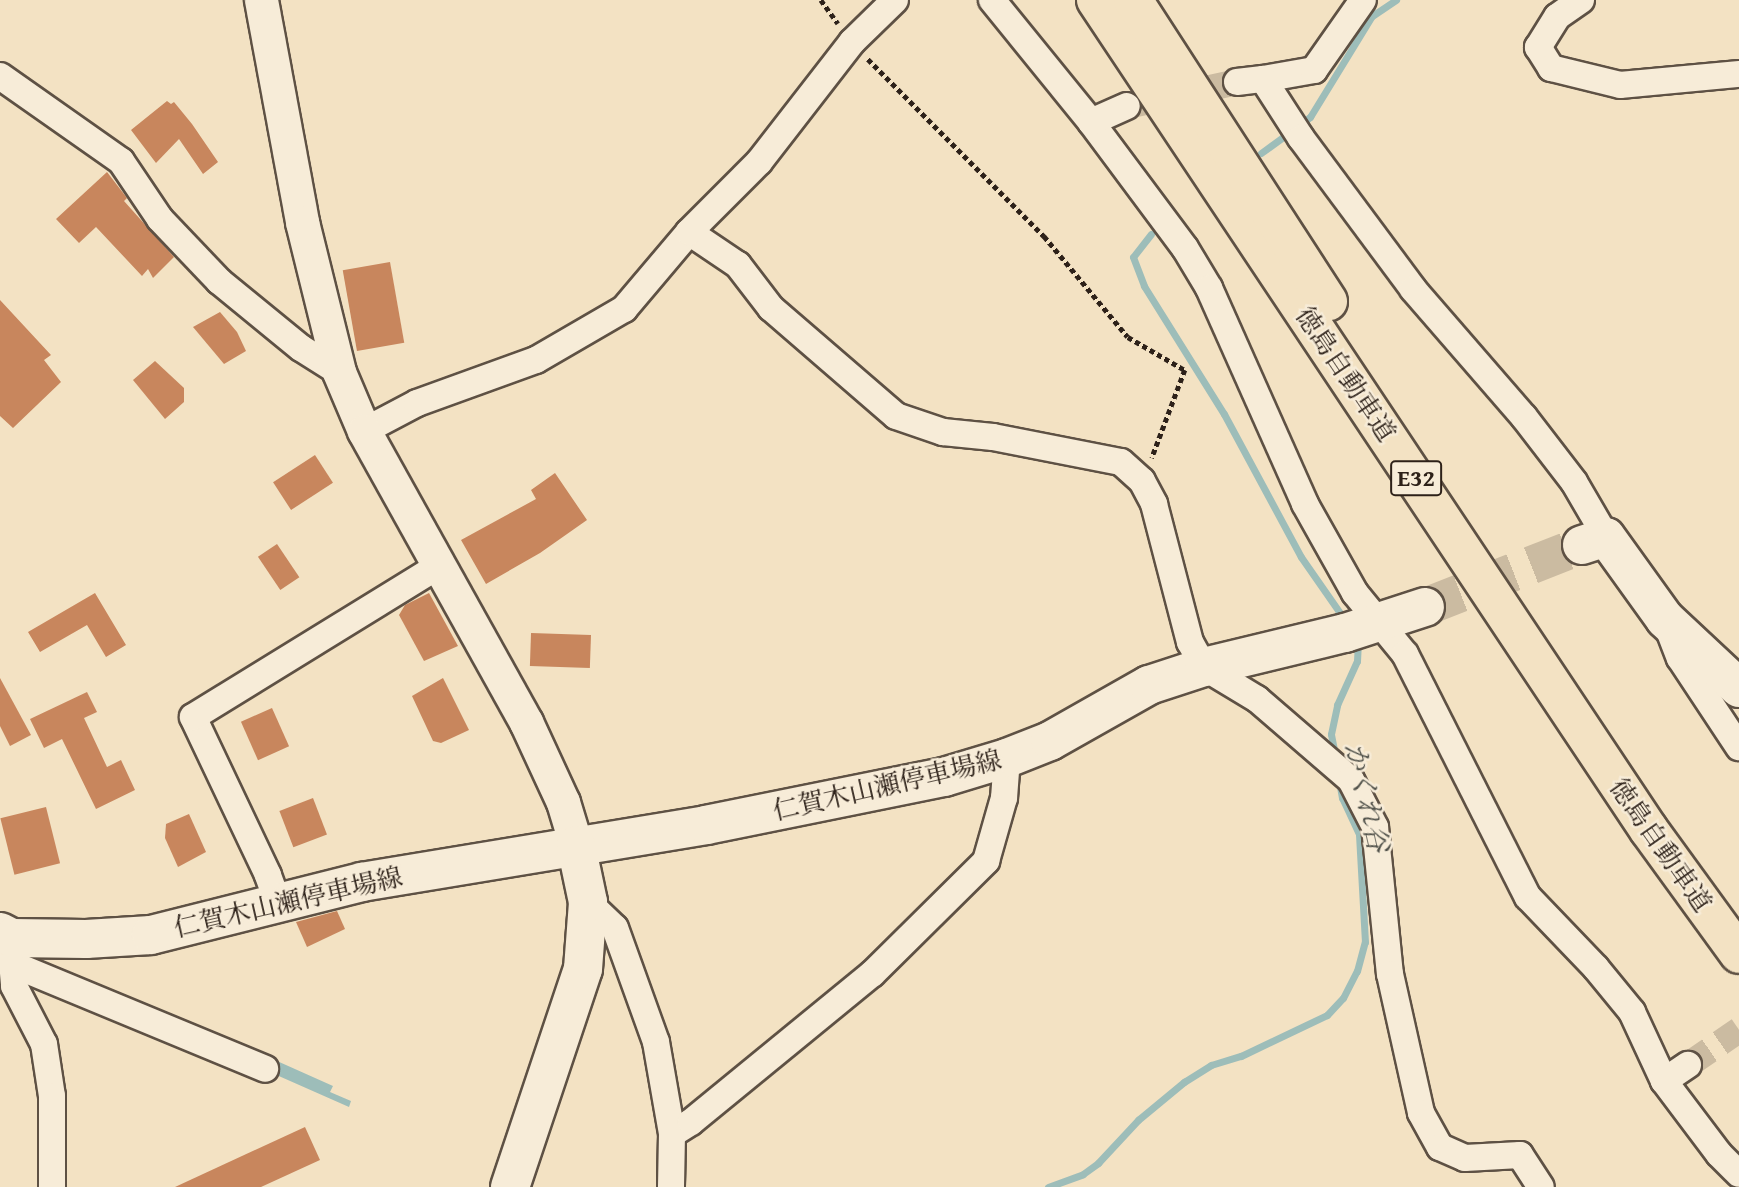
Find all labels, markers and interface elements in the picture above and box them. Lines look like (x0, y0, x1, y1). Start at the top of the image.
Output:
street label: 徳島自動車道 (1289, 301, 1403, 447)
road number: E32 (1390, 458, 1442, 499)
water label: かくれ谷 (1338, 739, 1396, 855)
street label: 仁賀木山瀬停車場線 (769, 743, 1005, 827)
street label: 徳島自動車道 (1603, 772, 1719, 918)
street label: 仁賀木山瀬停車場線 (170, 860, 406, 944)

